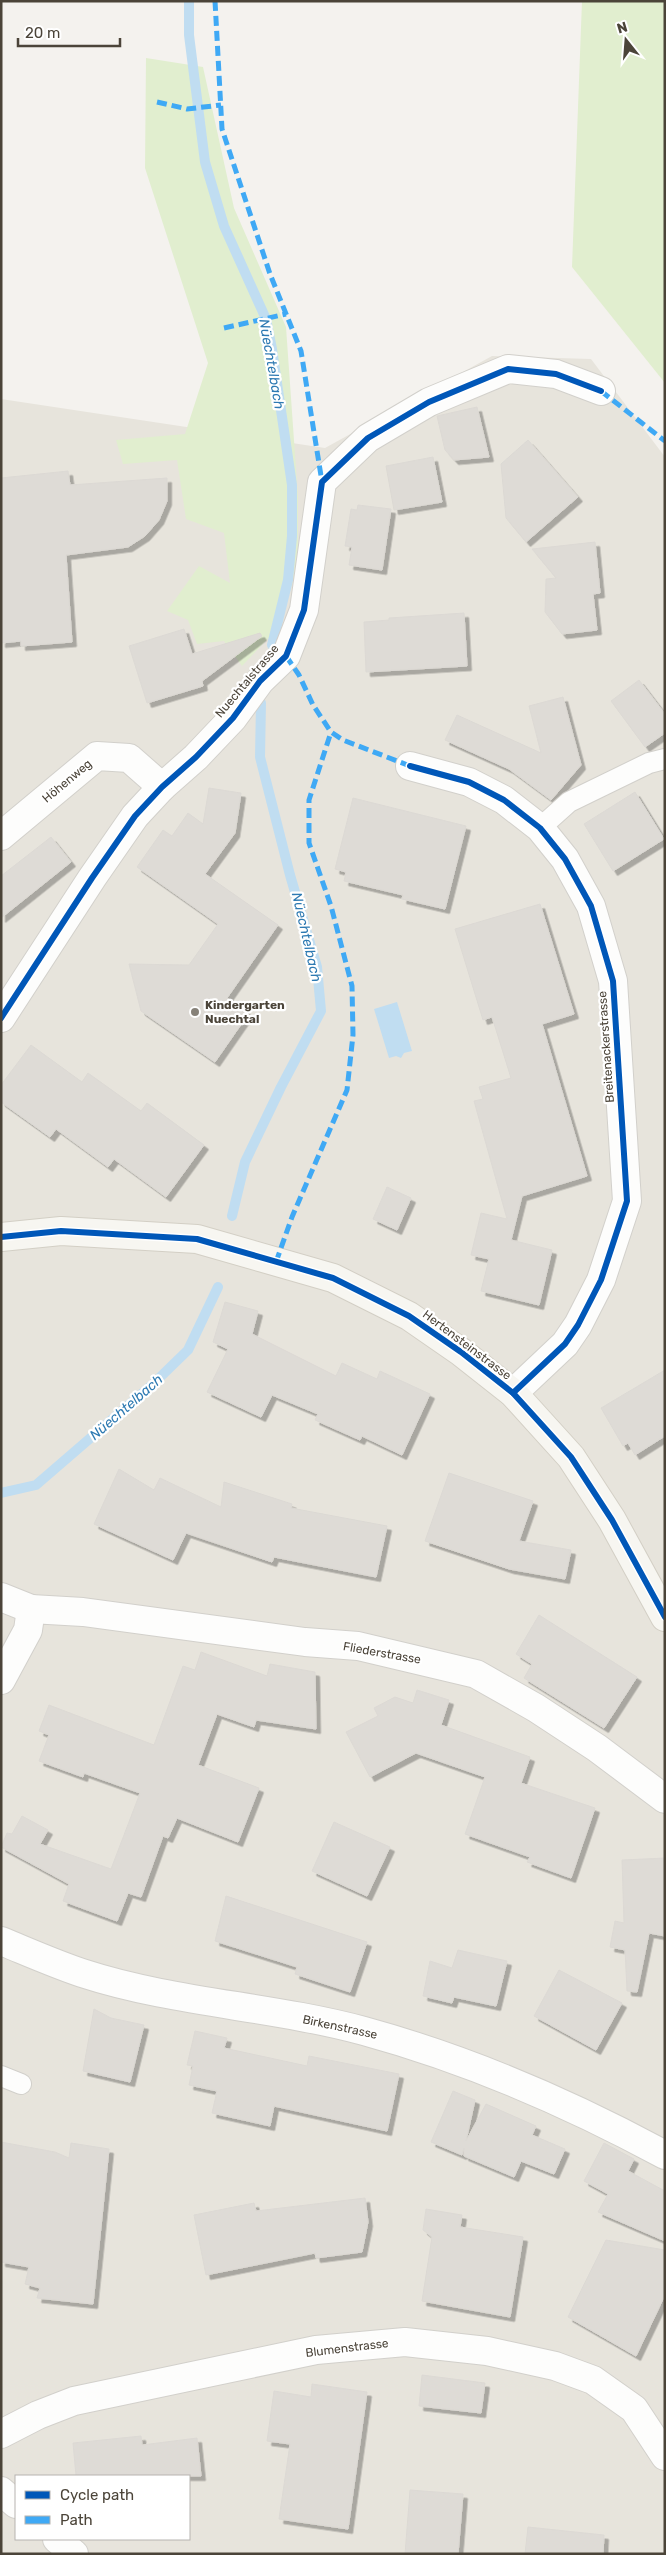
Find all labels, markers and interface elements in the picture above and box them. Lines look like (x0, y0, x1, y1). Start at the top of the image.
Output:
scale bar (18, 15, 120, 47)
north arrow (601, 15, 651, 65)
text: N (615, 18, 630, 38)
text: 20 m (25, 24, 60, 42)
water label: Nüechtelbach (255, 318, 288, 411)
street label: Nuechtalstrasse (212, 641, 282, 720)
street label: Höhenweg (40, 756, 94, 806)
water label: Nüechtelbach (288, 891, 325, 984)
street label: Breitenackerstrasse (595, 990, 617, 1103)
place label: Kindergarten Nuechtal (205, 998, 285, 1026)
marker: Kindergarten Nuechtal (189, 1006, 201, 1018)
street label: Hertensteinstrasse (420, 1307, 514, 1383)
water label: Nüechtelbach (86, 1371, 166, 1444)
street label: Fliederstrasse (342, 1639, 422, 1667)
street label: Birkenstrasse (301, 2012, 379, 2042)
street label: Blumenstrasse (305, 2336, 390, 2360)
legend (15, 2475, 190, 2540)
text: Cycle path (60, 2486, 134, 2504)
text: Path (60, 2511, 93, 2529)

